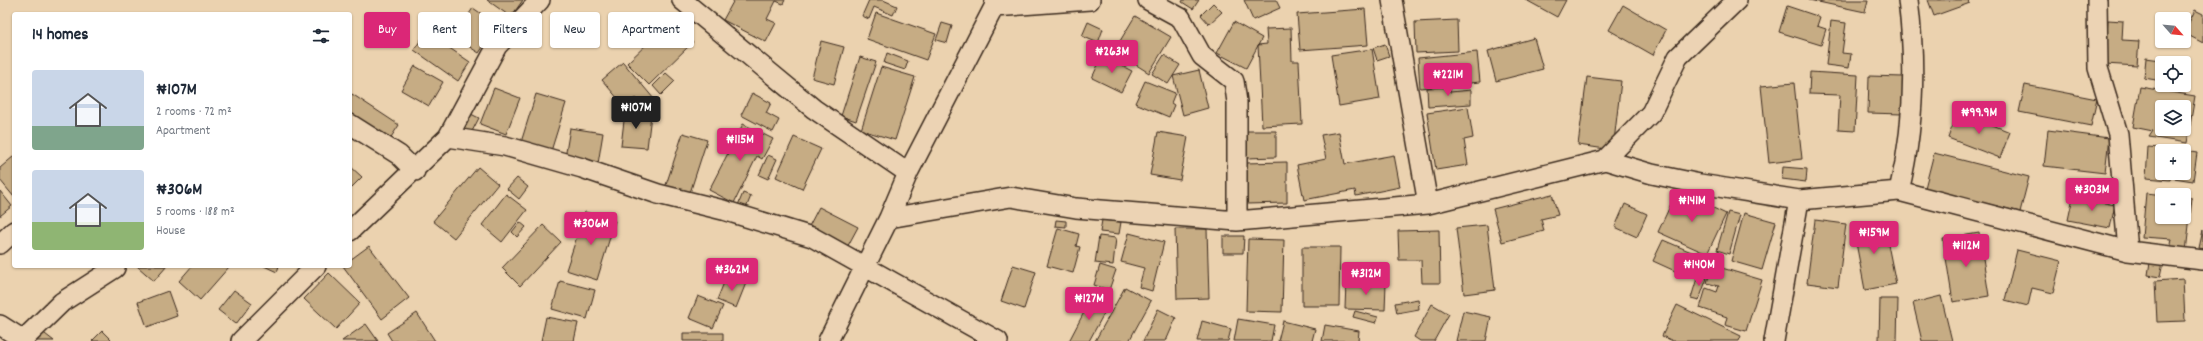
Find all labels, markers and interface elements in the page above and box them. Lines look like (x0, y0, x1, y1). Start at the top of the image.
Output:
chip: Buy (364, 12, 410, 48)
chip: Rent (418, 12, 471, 48)
chip: Filters (479, 12, 542, 48)
chip: New (550, 12, 600, 48)
chip: Apartment (608, 12, 694, 48)
north arrow (2155, 12, 2191, 48)
map controls (2155, 12, 2191, 224)
text: 14 homes (32, 24, 88, 48)
icon: filters (310, 25, 332, 47)
pin: ₦263M (1084, 40, 1140, 74)
text: ₦263M (1095, 43, 1129, 62)
button: locate (2155, 56, 2191, 92)
pin: ₦221M (1420, 63, 1476, 97)
text: ₦221M (1433, 66, 1463, 85)
text: ₦107M (156, 79, 197, 103)
icon: home (64, 86, 112, 134)
pin: ₦107M (608, 96, 664, 130)
text: ₦107M (620, 99, 652, 118)
button: layers (2155, 100, 2191, 136)
pin: ₦99.9M (1946, 101, 2012, 135)
text: 2 rooms · 72 m² (156, 103, 232, 122)
text: ₦99.9M (1961, 104, 1997, 123)
text: Apartment (156, 122, 210, 141)
pin: ₦115M (712, 128, 768, 162)
text: ₦115M (726, 131, 754, 150)
button: + (2155, 144, 2191, 180)
pin: ₦303M (2064, 178, 2120, 212)
text: ₦306M (156, 179, 202, 203)
text: ₦303M (2075, 181, 2109, 200)
icon: home (64, 186, 112, 234)
button: − (2155, 188, 2191, 224)
pin: ₦141M (1664, 189, 1720, 223)
text: ₦141M (1678, 192, 1706, 211)
text: 5 rooms · 188 m² (156, 203, 235, 222)
pin: ₦306M (563, 212, 619, 246)
text: ₦306M (573, 215, 609, 234)
pin: ₦159M (1846, 221, 1902, 255)
text: House (156, 222, 185, 241)
text: ₦159M (1859, 224, 1890, 243)
pin: ₦112M (1938, 234, 1994, 268)
text: ₦112M (1952, 237, 1980, 256)
pin: ₦140M (1671, 253, 1727, 287)
text: ₦140M (1683, 256, 1715, 275)
pin: ₦362M (704, 258, 760, 292)
text: ₦362M (715, 261, 749, 280)
pin: ₦312M (1338, 262, 1394, 296)
text: ₦312M (1351, 265, 1381, 284)
pin: ₦127M (1061, 287, 1117, 321)
text: ₦127M (1074, 290, 1104, 309)

